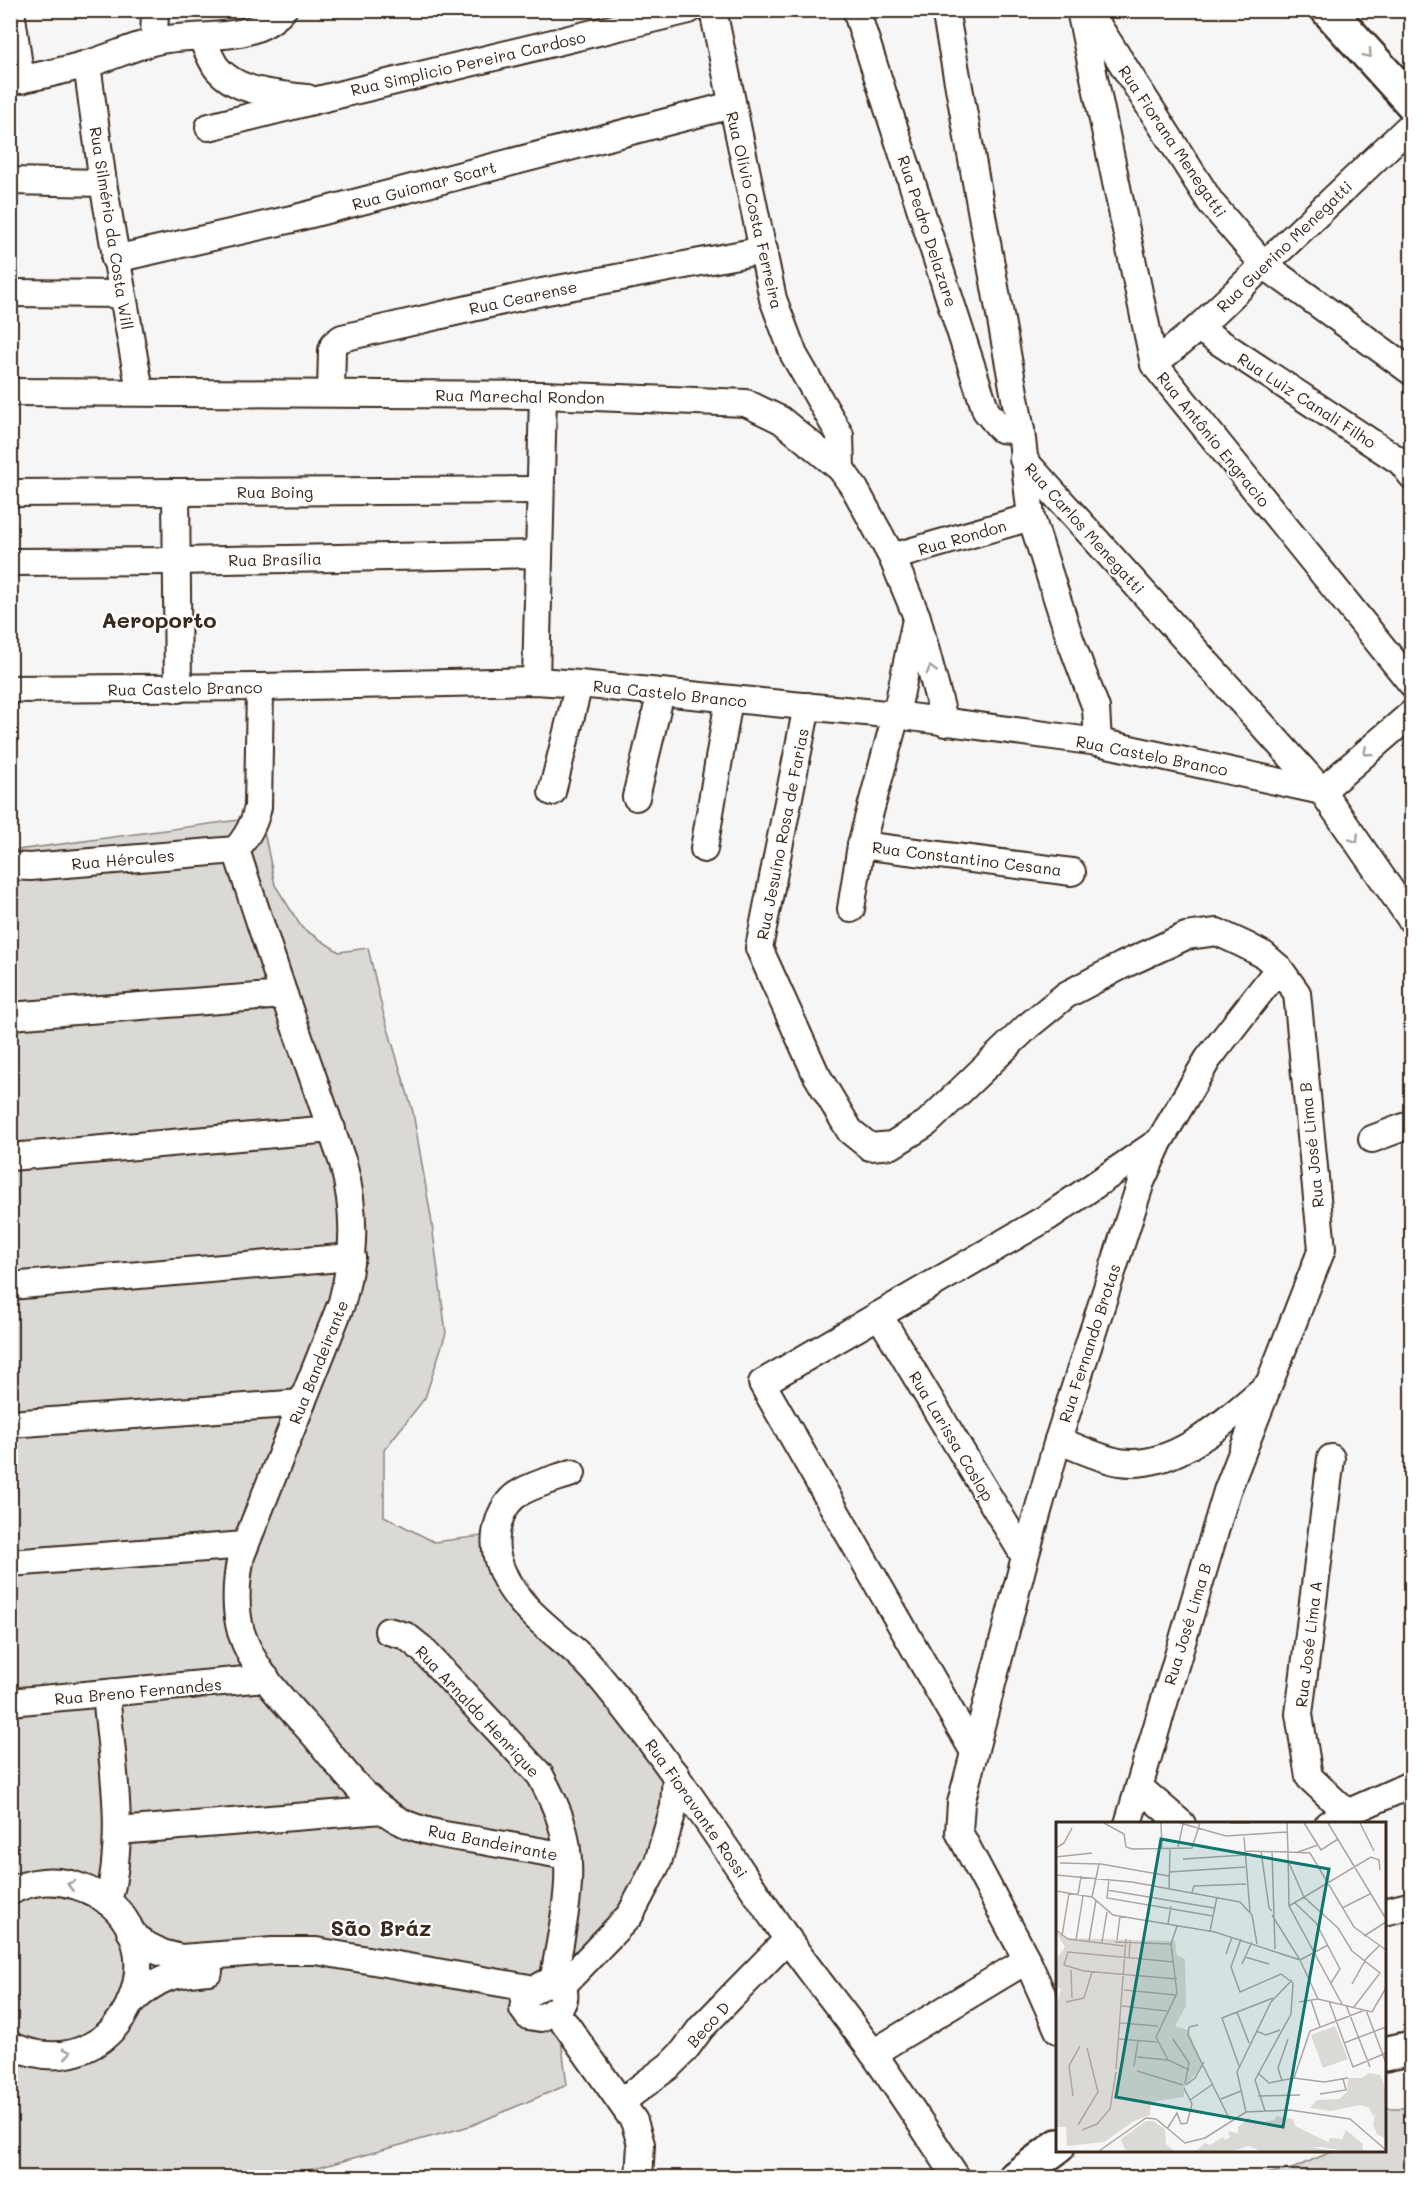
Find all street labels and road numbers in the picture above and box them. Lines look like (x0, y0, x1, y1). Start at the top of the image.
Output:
street label: Rua Simplicio Pereira Cardoso (349, 26, 587, 100)
street label: Rua Fiorana Menegatti (1114, 61, 1232, 221)
street label: Rua Olívio Costa Ferreira (722, 109, 788, 311)
street label: Rua Silmério da Costa Will (86, 125, 138, 331)
street label: Rua Pedro Delazare (894, 153, 962, 309)
street label: Rua Guiomar Scart (350, 156, 498, 214)
street label: Rua Guerino Menegatti (1212, 176, 1356, 316)
street label: Rua Cearense (467, 275, 579, 319)
street label: Rua Luiz Canali Filho (1234, 347, 1380, 453)
street label: Rua Antônio Engracio (1153, 367, 1275, 511)
street label: Rua Marechal Rondon (435, 384, 605, 408)
street label: Rua Carlos Menegatti (1020, 458, 1150, 598)
street label: Rua Boing (237, 481, 313, 502)
street label: Rua Rondon (915, 514, 1009, 560)
street label: Rua Brasília (228, 548, 322, 570)
street label: Rua Castelo Branco (592, 674, 748, 712)
street label: Rua Castelo Branco (108, 676, 262, 700)
street label: Rua Jesuíno Rosa de Farias (751, 726, 813, 942)
street label: Rua Castelo Branco (1074, 730, 1230, 780)
street label: Rua Constantino Cesana (871, 836, 1063, 880)
street label: Rua Hércules (71, 844, 175, 874)
street label: Rua José Lima B (1294, 1081, 1328, 1209)
street label: Rua Fernando Brotas (1053, 1261, 1125, 1425)
street label: Rua Bandeirante (284, 1297, 352, 1427)
street label: Rua Larissa Coslop (905, 1367, 999, 1505)
street label: Rua José Lima B (1159, 1561, 1216, 1687)
street label: Rua José Lima A (1290, 1579, 1326, 1709)
street label: Rua Arnaldo Henrique (411, 1641, 545, 1781)
street label: Rua Breno Fernandes (53, 1673, 223, 1709)
street label: Rua Fioravante Rossi (641, 1734, 753, 1882)
street label: Rua Bandeirante (426, 1819, 560, 1865)
street label: Beco D (682, 1997, 734, 2051)

